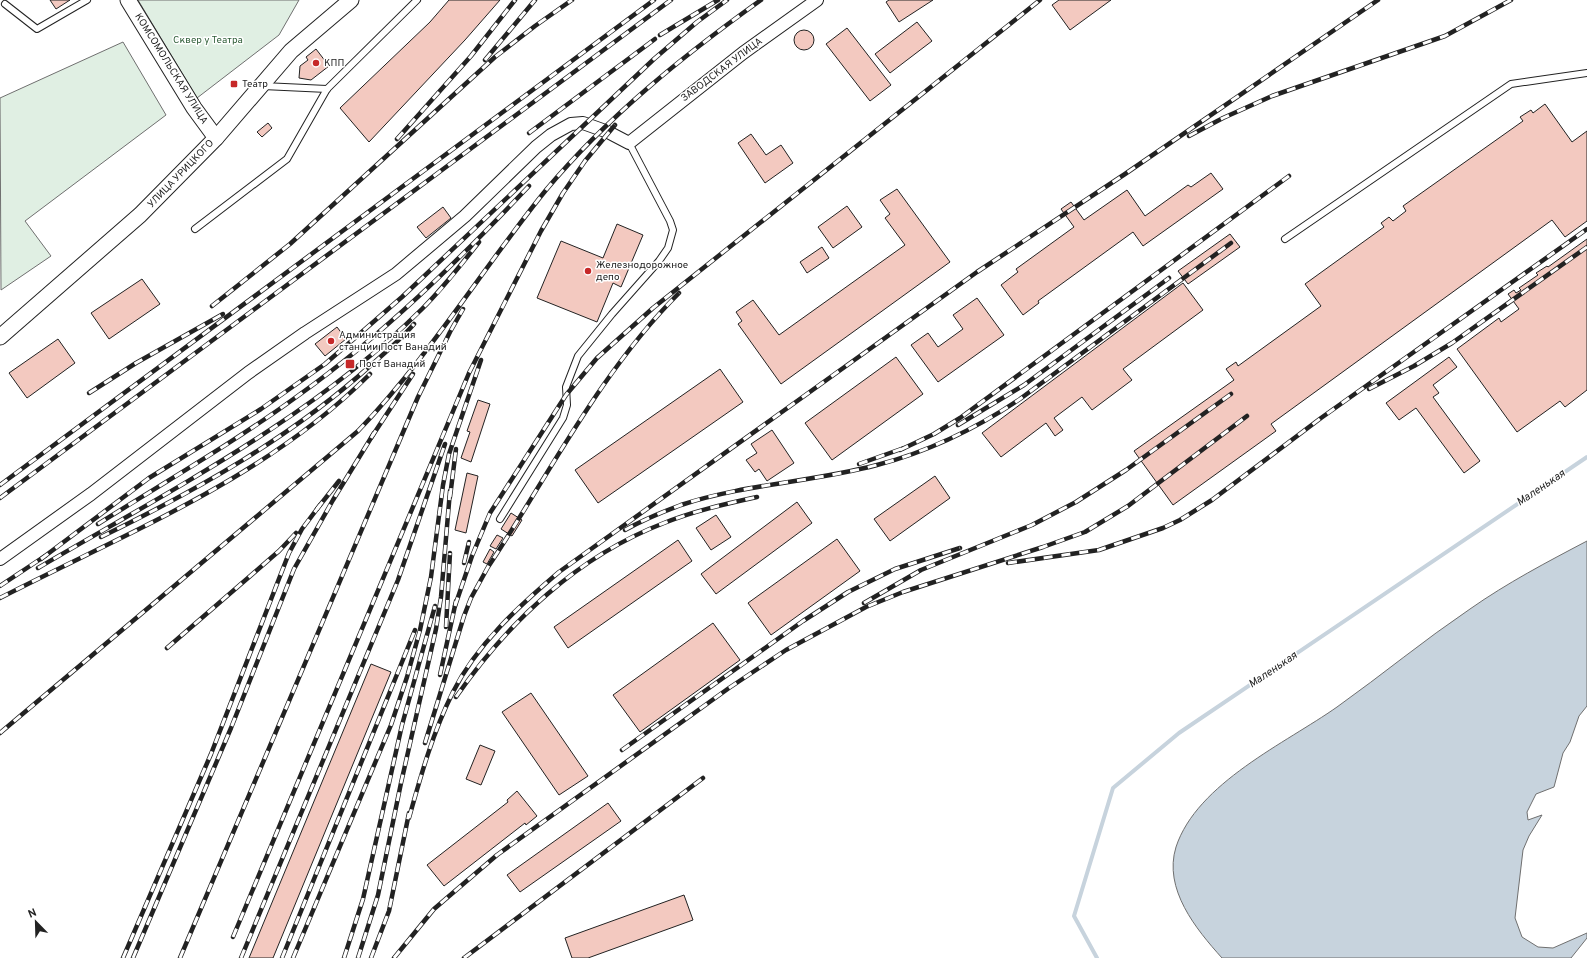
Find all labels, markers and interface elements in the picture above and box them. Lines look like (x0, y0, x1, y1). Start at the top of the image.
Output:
street label: КОМСОМОЛЬСКАЯ УЛИЦА (131, 11, 211, 127)
park label: Сквер у Театра (173, 34, 243, 47)
street label: ЗАВОДСКАЯ УЛИЦА (679, 35, 765, 105)
place label: КПП (324, 57, 344, 70)
marker: КПП (311, 58, 321, 68)
place label: Театр (242, 78, 268, 91)
marker: Театр (229, 79, 239, 89)
street label: УЛИЦА УРИЦКОГО (145, 137, 217, 211)
place label: Железнодорожное депо (596, 259, 688, 284)
marker: Железнодорожное депо (583, 266, 593, 276)
place label: Администрация станции Пост Ванадий (339, 329, 447, 354)
marker: Администрация станции Пост Ванадий (326, 336, 336, 346)
marker: Пост Ванадий (344, 358, 356, 370)
place label: Пост Ванадий (359, 358, 425, 371)
water label: Маленькая (1514, 466, 1568, 509)
water label: Маленькая (1246, 648, 1300, 691)
north arrow (16, 902, 56, 942)
text: N (26, 906, 39, 922)

